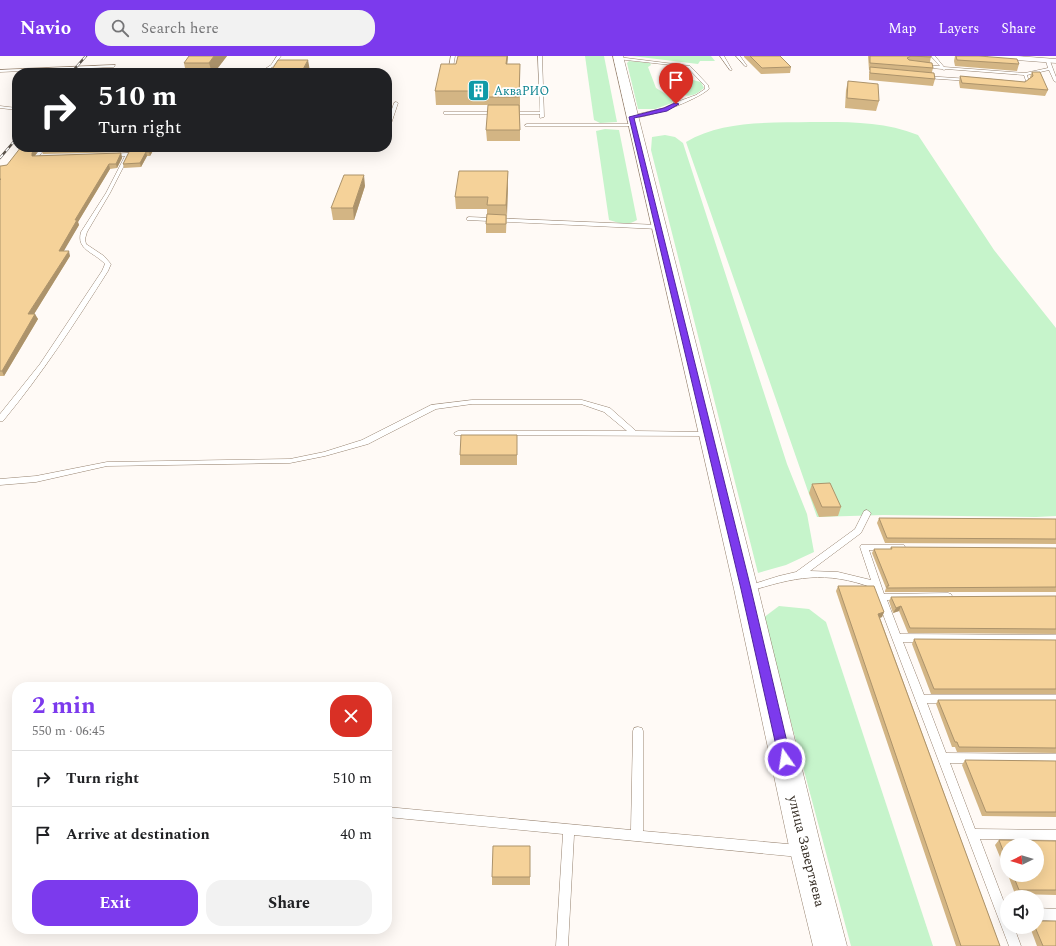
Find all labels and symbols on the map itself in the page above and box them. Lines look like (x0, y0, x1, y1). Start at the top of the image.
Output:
pin (659, 63, 693, 104)
building icon: АкваРИО (466, 78, 492, 104)
place label: АкваРИО (494, 82, 549, 101)
position arrow (764, 738, 806, 780)
street label: улица Завертяева (782, 792, 831, 909)
north arrow (1000, 838, 1044, 882)

